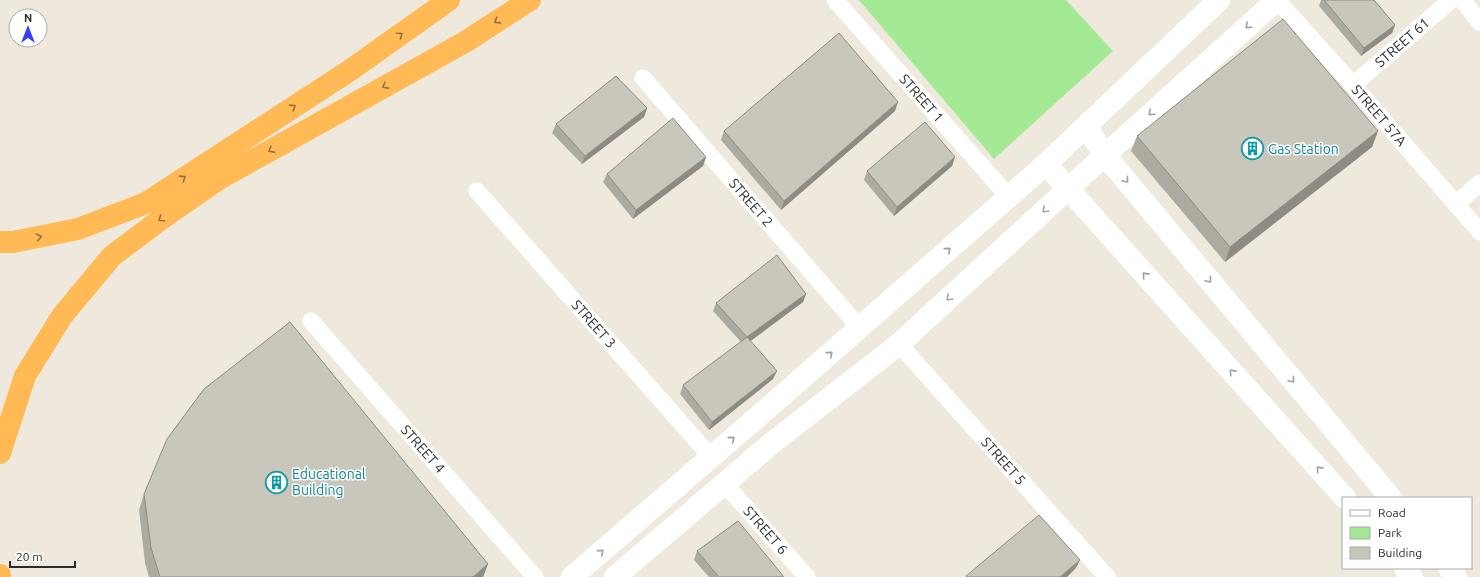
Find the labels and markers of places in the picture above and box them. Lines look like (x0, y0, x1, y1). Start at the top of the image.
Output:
building icon: Gas Station (1239, 136, 1265, 162)
place label: Gas Station (1268, 141, 1339, 157)
place label: Educational Building (292, 466, 366, 498)
building icon: Educational Building (263, 469, 289, 495)

